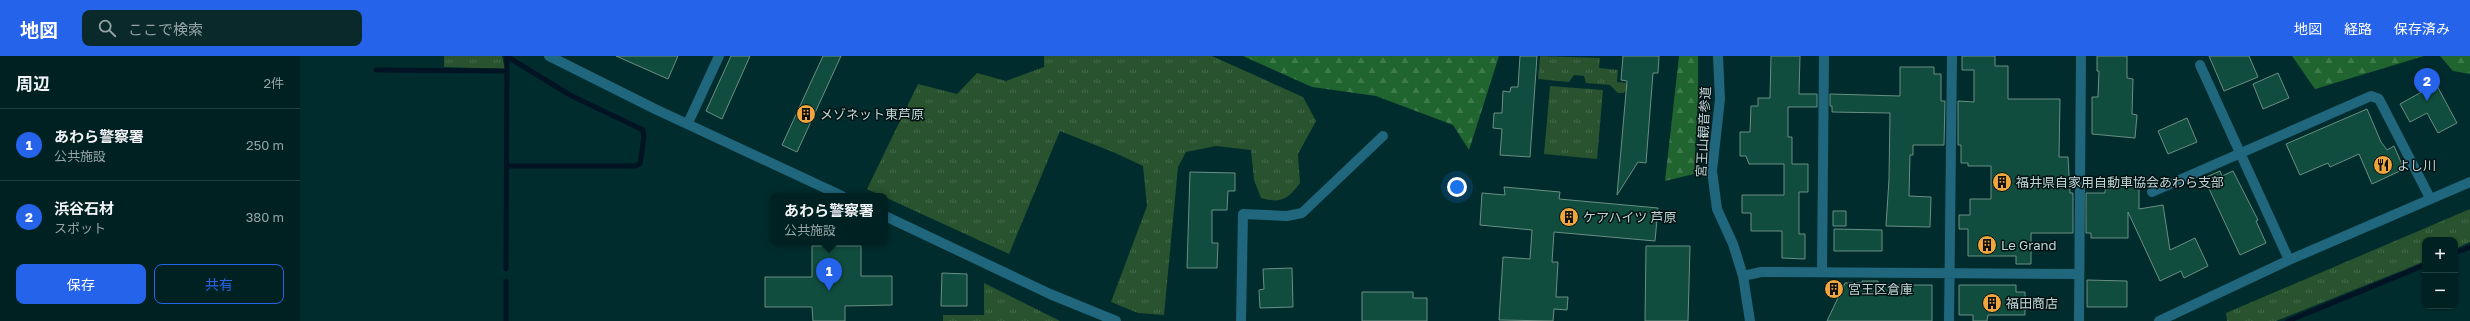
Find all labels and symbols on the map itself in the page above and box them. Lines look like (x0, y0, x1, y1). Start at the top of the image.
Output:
pin: 2 (2414, 68, 2440, 101)
street label: 宮王山観音参道 (1693, 86, 1713, 178)
building icon: メゾネット東芦原 (795, 103, 817, 125)
place label: メゾネット東芦原 (820, 106, 924, 122)
restaurant icon: よし川 (2372, 154, 2394, 176)
place label: よし川 (2397, 157, 2436, 173)
building icon: 福井県自家用自動車協会あわら支部 (1991, 171, 2013, 193)
place label: 福井県自家用自動車協会あわら支部 (2016, 174, 2224, 190)
your location (1447, 177, 1467, 197)
building icon: ケアハイツ 芦原 (1558, 206, 1580, 228)
place label: ケアハイツ 芦原 (1583, 209, 1676, 225)
building icon: Le Grand (1976, 234, 1998, 256)
place label: Le Grand (2001, 237, 2057, 253)
pin: 1 (816, 258, 842, 291)
building icon: 宮王区倉庫 (1823, 278, 1845, 300)
place label: 宮王区倉庫 (1848, 281, 1913, 297)
building icon: 福田商店 (1981, 292, 2003, 314)
place label: 福田商店 (2006, 295, 2058, 311)

